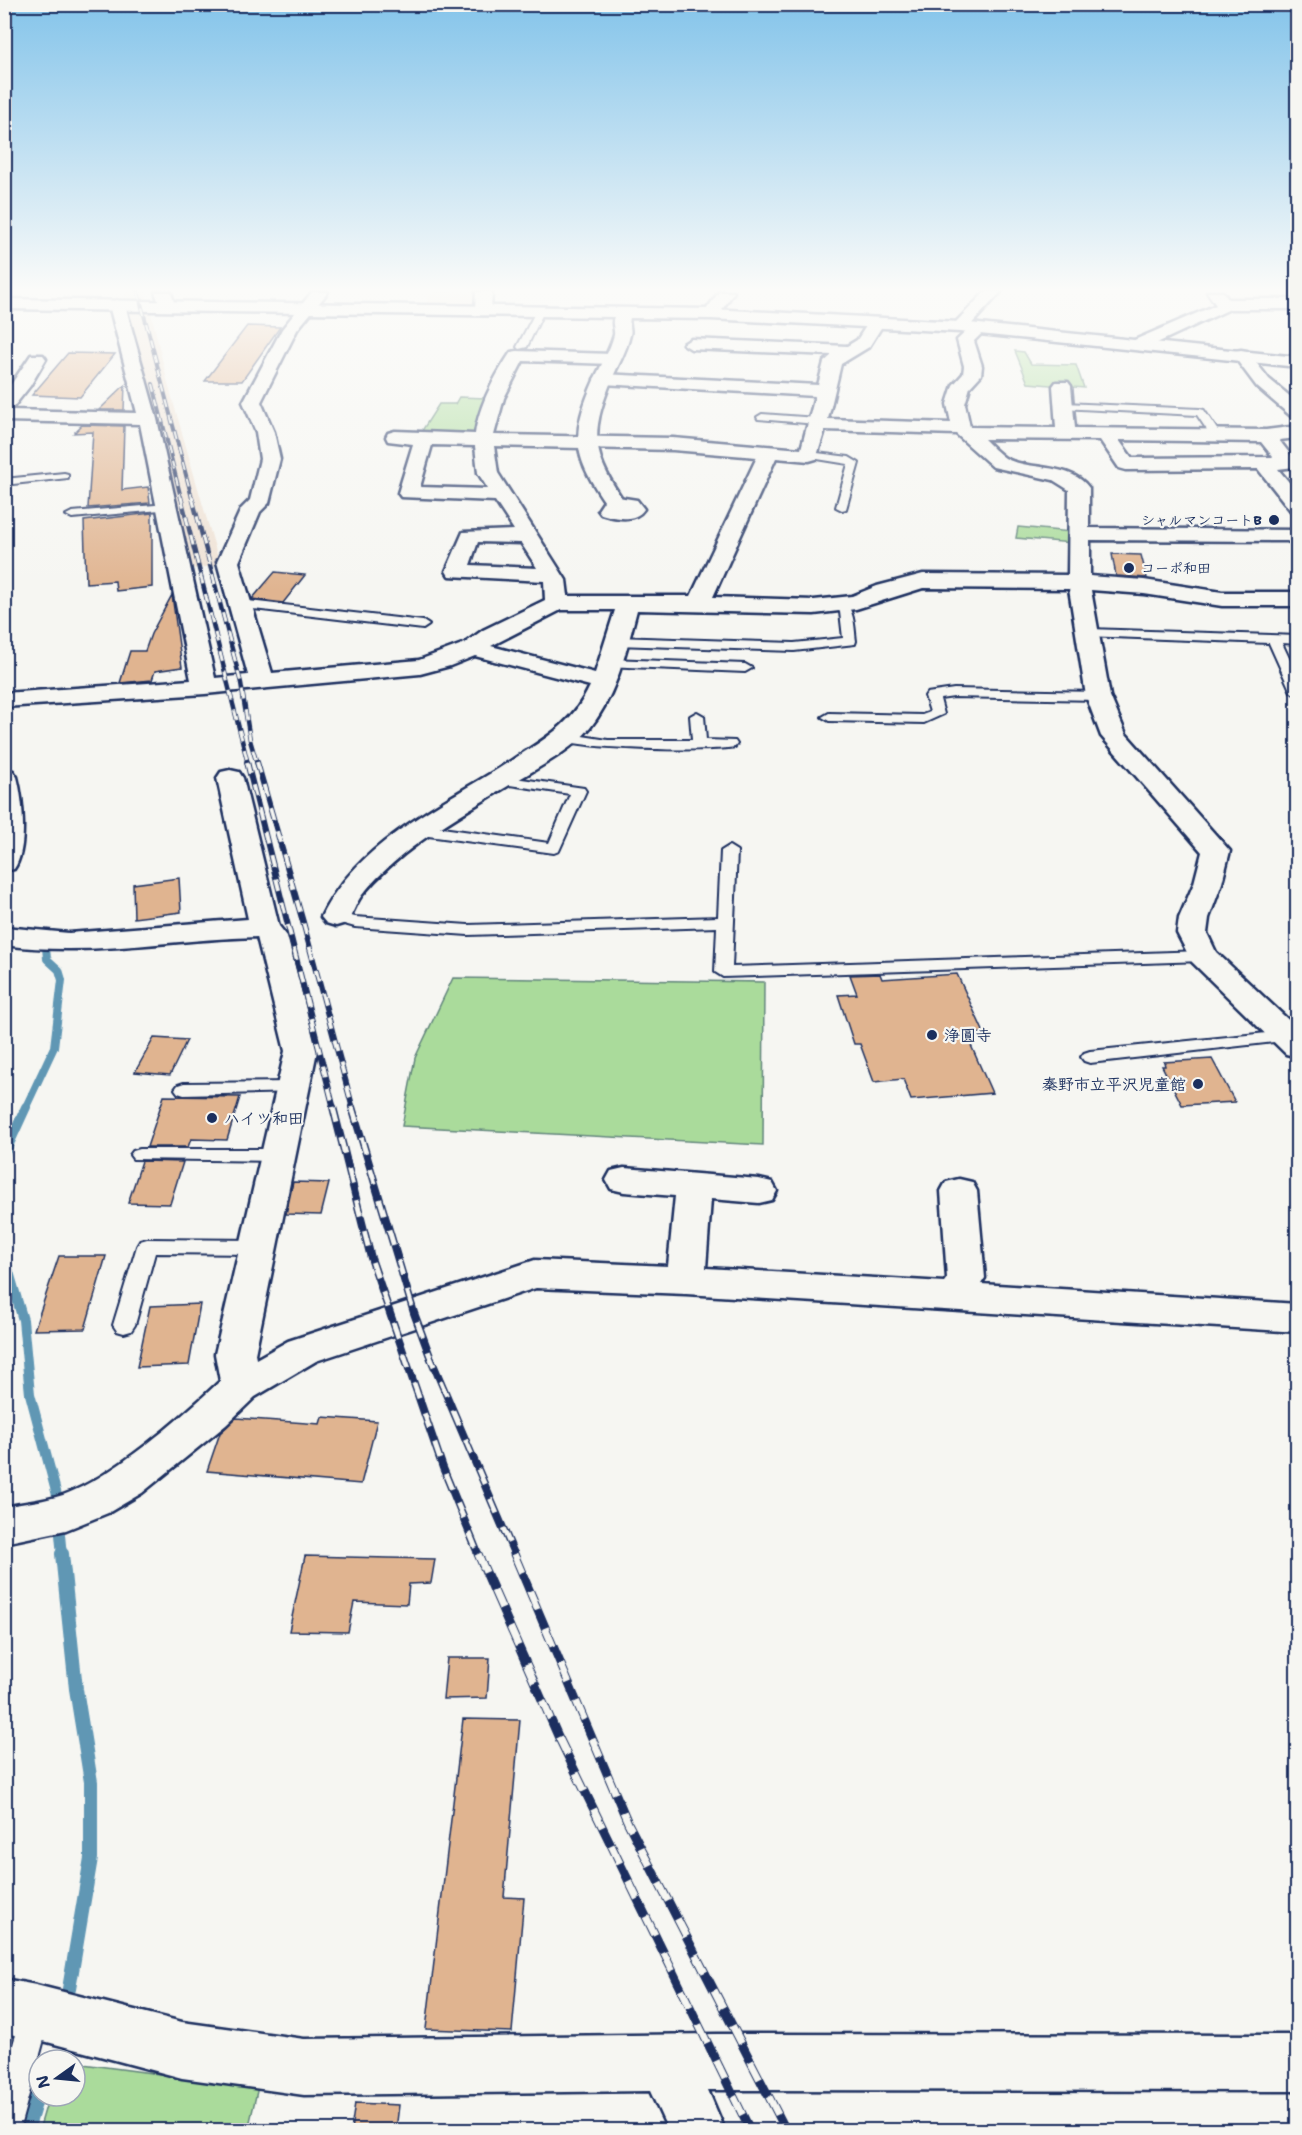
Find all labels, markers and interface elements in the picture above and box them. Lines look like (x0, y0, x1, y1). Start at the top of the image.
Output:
place label: シャルマンコートB (1141, 511, 1262, 529)
marker: シャルマンコートB (1267, 513, 1281, 527)
place label: コーポ和田 (1141, 559, 1211, 577)
marker: コーポ和田 (1122, 561, 1136, 575)
place label: 浄圓寺 (944, 1025, 992, 1046)
marker: 浄圓寺 (925, 1028, 939, 1042)
place label: 秦野市立平沢児童館 (1042, 1074, 1186, 1095)
marker: 秦野市立平沢児童館 (1191, 1077, 1205, 1091)
place label: ハイツ和田 (224, 1108, 304, 1129)
marker: ハイツ和田 (205, 1111, 219, 1125)
north arrow (27, 2048, 87, 2108)
text: N (31, 2073, 55, 2091)

